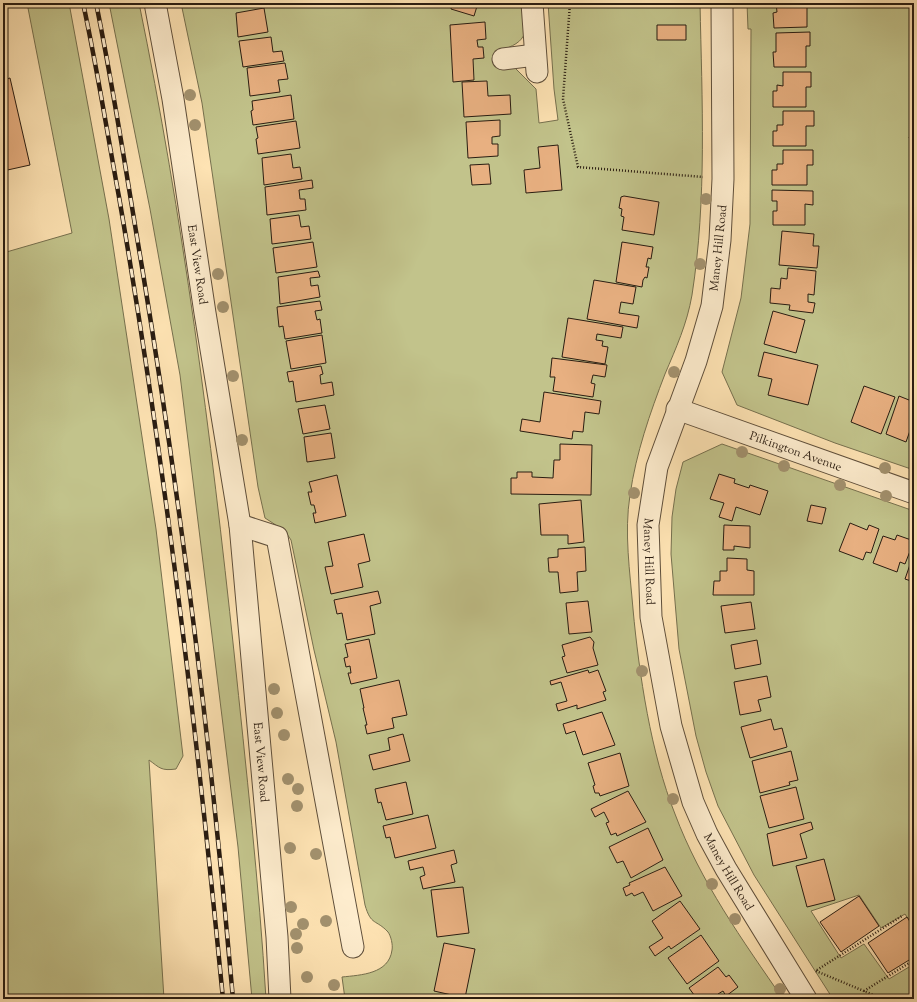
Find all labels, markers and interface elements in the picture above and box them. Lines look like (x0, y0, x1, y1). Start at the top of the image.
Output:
street label: Maney Hill Road (706, 204, 732, 292)
street label: East View Road (182, 223, 212, 306)
street label: Pilkington Avenue (747, 427, 844, 477)
street label: Maney Hill Road (637, 517, 659, 605)
street label: East View Road (248, 721, 273, 803)
street label: Maney Hill Road (698, 830, 758, 915)

